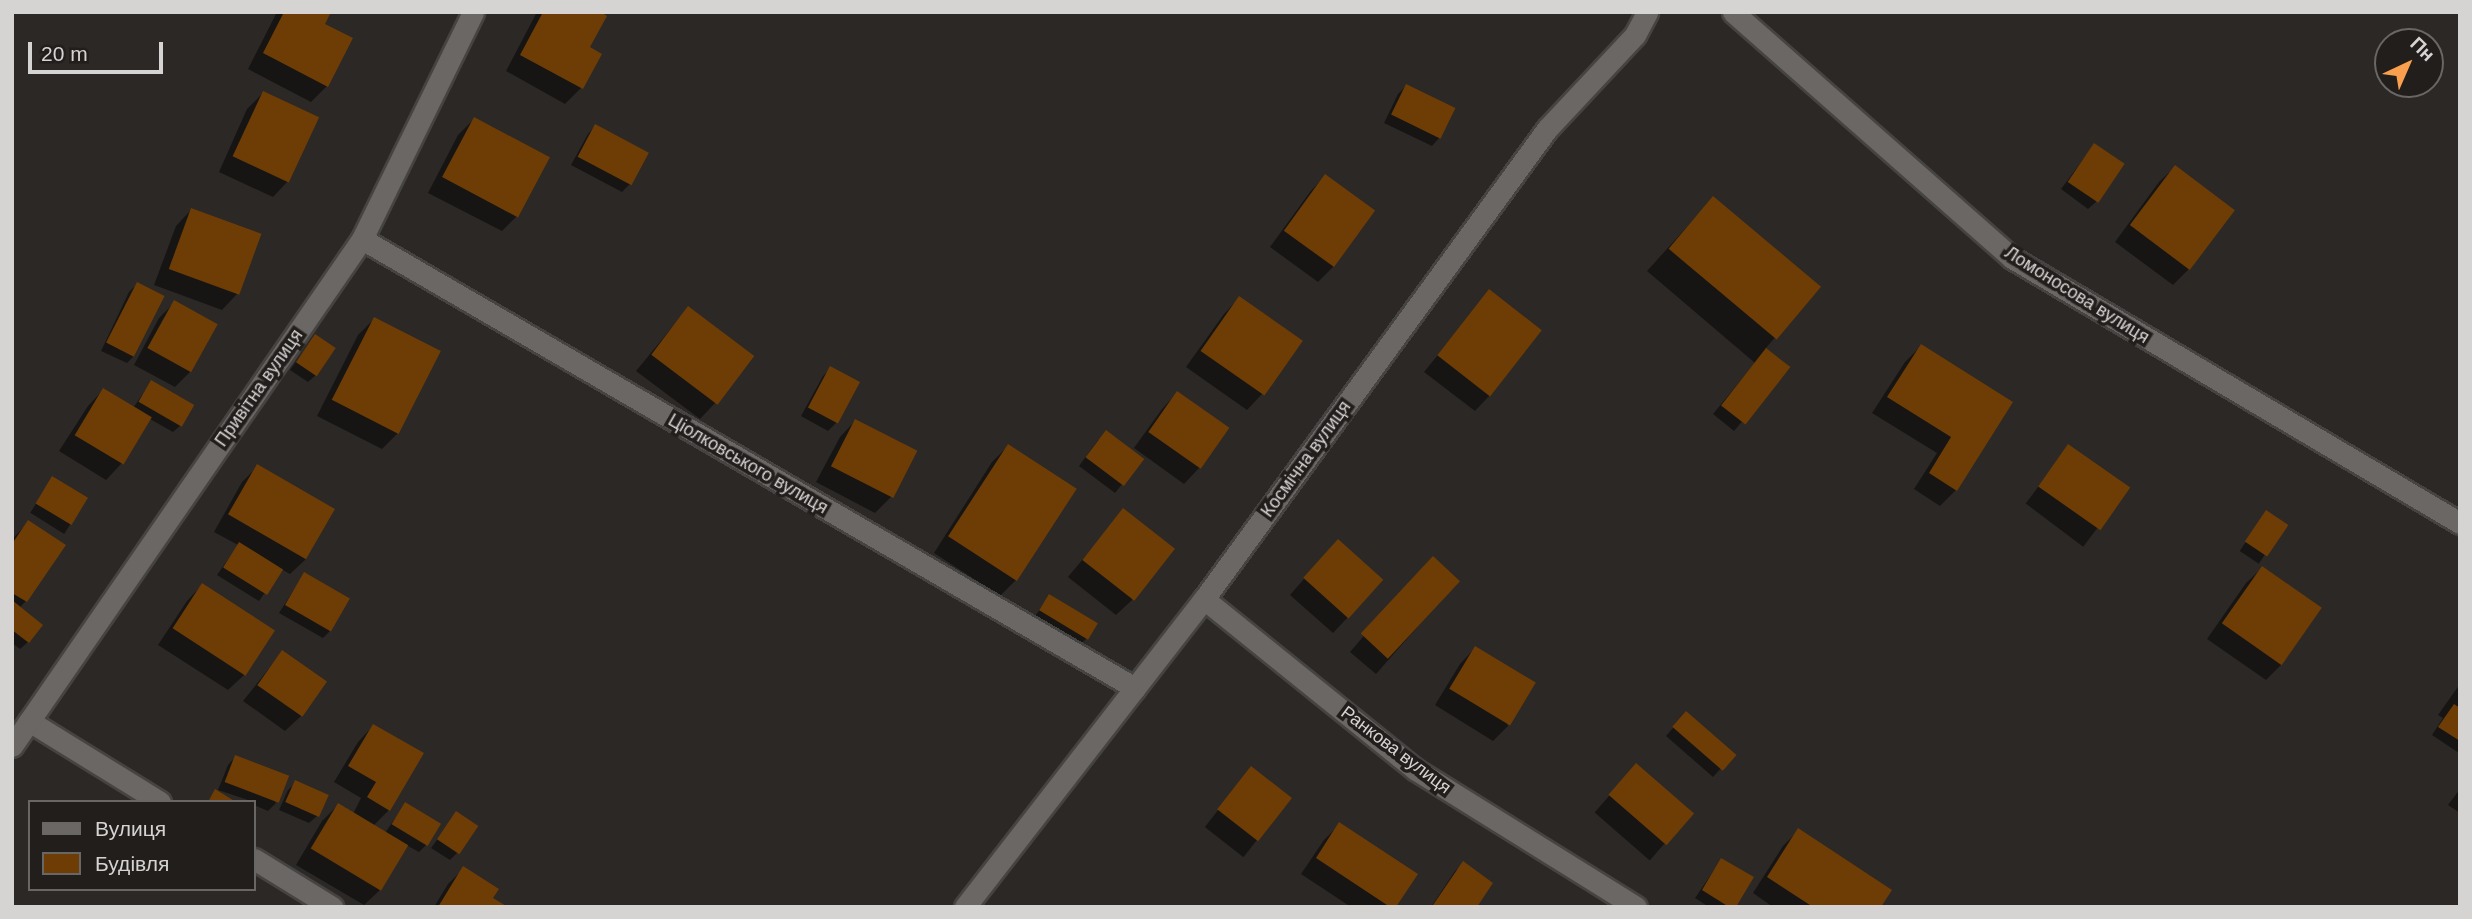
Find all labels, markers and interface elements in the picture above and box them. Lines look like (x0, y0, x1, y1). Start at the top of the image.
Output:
scale bar (32, 28, 166, 72)
north arrow (2374, 28, 2444, 98)
text: Пн (2406, 33, 2439, 65)
text: 20 m (41, 42, 88, 65)
street label: Ломоносова вулиця (2001, 242, 2153, 348)
street label: Привітна вулиця (211, 325, 307, 451)
street label: Космічна вулиця (1257, 397, 1355, 521)
street label: Ціолковського вулиця (664, 409, 832, 519)
street label: Ранкова вулиця (1337, 702, 1455, 798)
legend (28, 800, 256, 891)
text: Вулиця (95, 817, 166, 840)
text: Будівля (95, 852, 169, 875)

